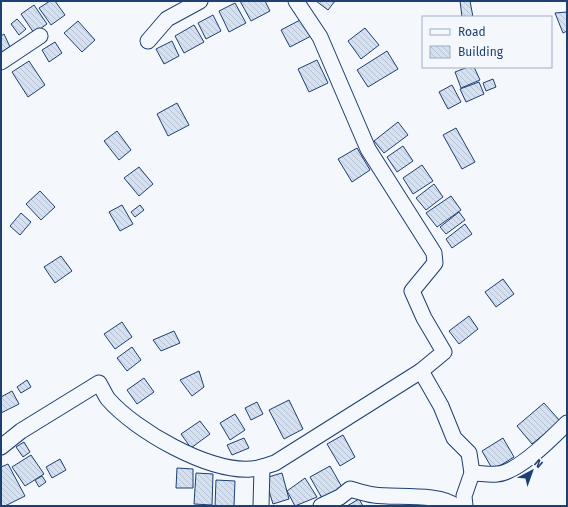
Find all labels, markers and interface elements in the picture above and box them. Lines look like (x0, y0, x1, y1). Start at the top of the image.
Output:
legend (422, 16, 552, 68)
text: Road (458, 25, 486, 39)
text: Building (458, 45, 504, 59)
north arrow (512, 451, 552, 491)
text: N (531, 457, 545, 471)

